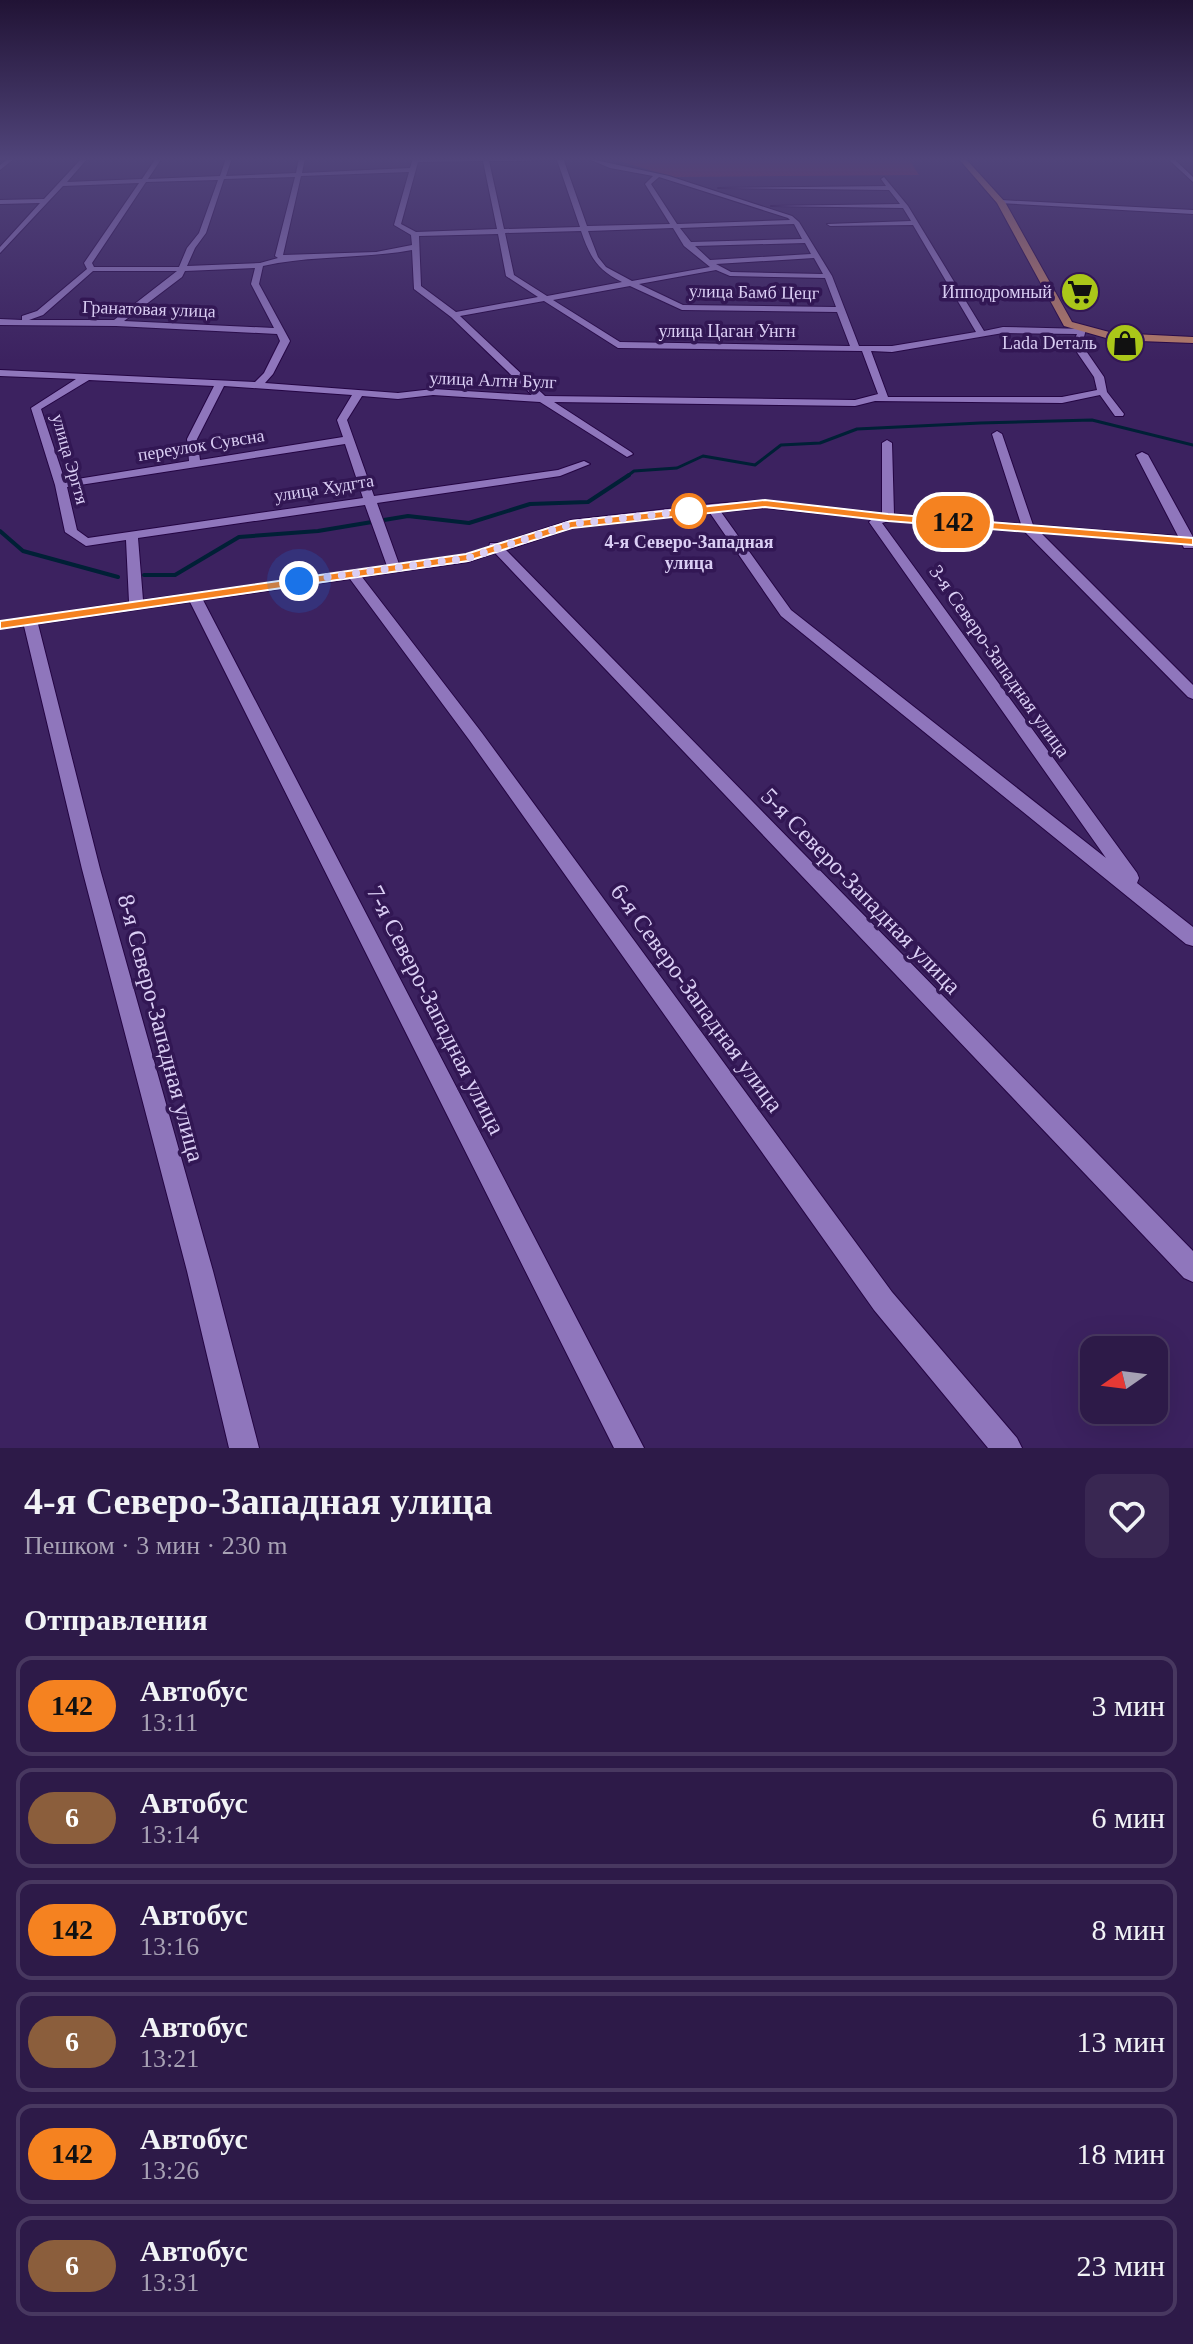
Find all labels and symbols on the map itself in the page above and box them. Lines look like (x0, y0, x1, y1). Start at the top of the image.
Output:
supermarket icon: Ипподромный (1059, 271, 1101, 313)
street label: улица Бамб Цецг (689, 281, 819, 303)
place label: Ипподромный (942, 282, 1052, 302)
street label: Гранатовая улица (82, 297, 216, 321)
street label: улица Цаган Унгн (658, 321, 796, 341)
shop icon: Lada Dеталь (1104, 322, 1146, 364)
place label: Lada Dеталь (1002, 333, 1097, 353)
street label: улица Алтн Булг (429, 368, 557, 392)
street label: улица Эргтя (48, 411, 92, 507)
street label: переулок Сувсна (136, 425, 266, 465)
street label: улица Худгта (273, 470, 375, 506)
marker: 4-я Северо-Западная улица (672, 494, 706, 528)
line badge: 142 (907, 496, 999, 548)
place label: 4-я Северо-Западная улица (604, 532, 774, 573)
your location (279, 561, 319, 601)
street label: 3-я Северо-Западная улица (924, 561, 1075, 762)
street label: 5-я Северо-Западная улица (756, 783, 966, 999)
street label: 6-я Северо-Западная улица (605, 879, 789, 1117)
street label: 7-я Северо-Западная улица (362, 881, 510, 1139)
street label: 8-я Северо-Западная улица (113, 891, 209, 1165)
north arrow (1080, 1336, 1168, 1424)

